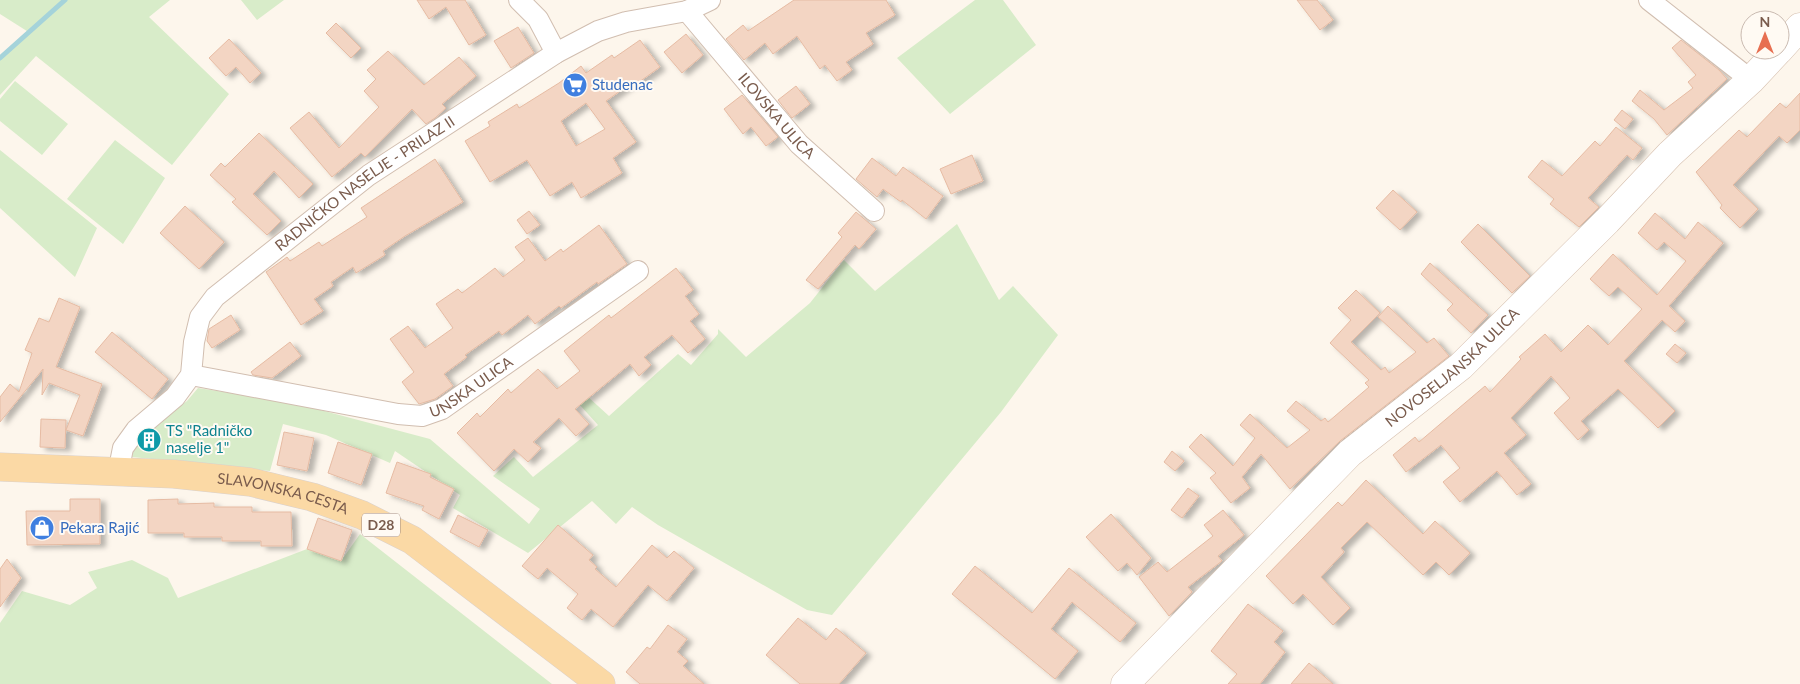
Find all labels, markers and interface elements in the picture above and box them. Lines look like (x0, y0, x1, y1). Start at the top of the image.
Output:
north arrow (1740, 10, 1790, 60)
text: N (1760, 13, 1770, 30)
street label: ILOVSKA ULICA (735, 69, 820, 163)
supermarket icon: Studenac (562, 72, 588, 98)
place label: Studenac (592, 75, 653, 93)
street label: RADNIČKO NASELJE - PRILAZ II (271, 112, 458, 254)
street label: NOVOSELJANSKA ULICA (1381, 303, 1523, 430)
street label: UNSKA ULICA (427, 352, 517, 421)
place label: TS "Radničko naselje 1" (166, 421, 252, 456)
building icon: TS "Radničko naselje 1" (136, 427, 162, 453)
street label: SLAVONSKA CESTA (216, 469, 352, 518)
road number: D28 (362, 514, 400, 536)
shop icon: Pekara Rajić (29, 515, 55, 541)
place label: Pekara Rajić (60, 518, 139, 536)

